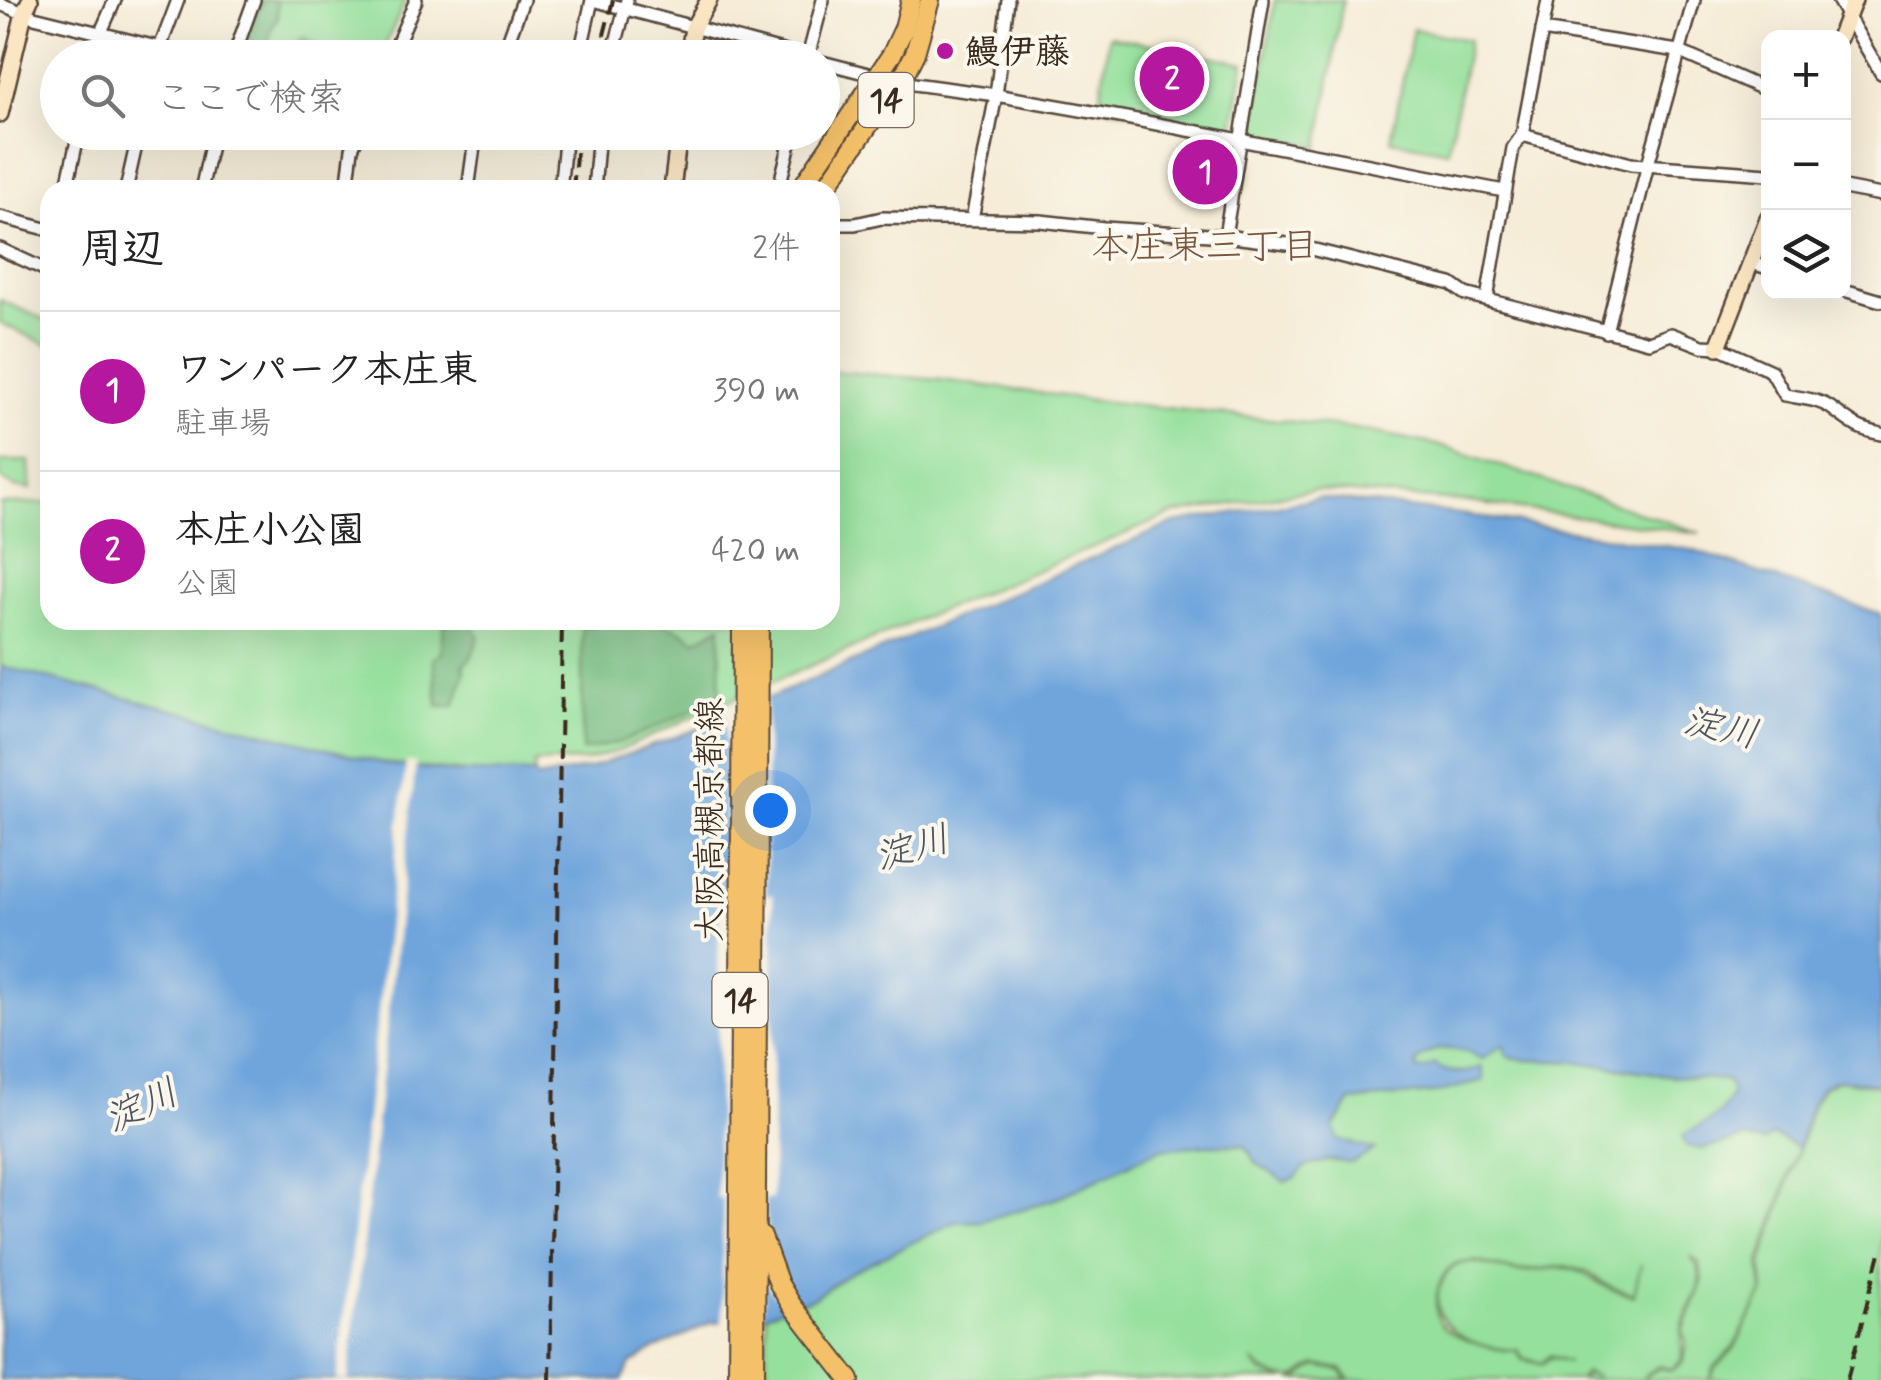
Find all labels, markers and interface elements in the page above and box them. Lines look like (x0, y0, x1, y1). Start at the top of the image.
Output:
place label: 鰻伊藤 (965, 30, 1070, 76)
map controls (1761, 30, 1851, 300)
button: + (1761, 30, 1851, 120)
search box (40, 40, 840, 150)
marker: 鰻伊藤 (934, 40, 956, 62)
pin: 2 (1140, 42, 1204, 116)
icon: search (75, 68, 130, 123)
road number: 14 (858, 73, 914, 127)
text: ここで検索 (155, 75, 345, 124)
button: − (1761, 120, 1851, 210)
pin: 1 (1172, 134, 1238, 210)
button: layers (1761, 210, 1851, 300)
text: 周辺 (80, 223, 164, 278)
district label: 本庄東三丁目 (1091, 223, 1319, 272)
text: 2件 (752, 228, 800, 270)
text: ワンパーク本庄東 (175, 347, 477, 396)
text: 1 (105, 370, 120, 412)
text: 390 m (713, 370, 800, 412)
text: 駐車場 (175, 403, 271, 445)
text: 本庄小公園 (175, 507, 365, 556)
text: 2 (105, 530, 120, 572)
text: 420 m (711, 530, 800, 572)
text: 公園 (175, 563, 239, 605)
street label: 大阪高槻京都線 (688, 697, 734, 943)
water label: 淀川 (1678, 698, 1763, 761)
your location (745, 785, 796, 836)
water label: 淀川 (869, 815, 956, 883)
road number: 14 (712, 973, 768, 1027)
water label: 淀川 (97, 1069, 187, 1146)

